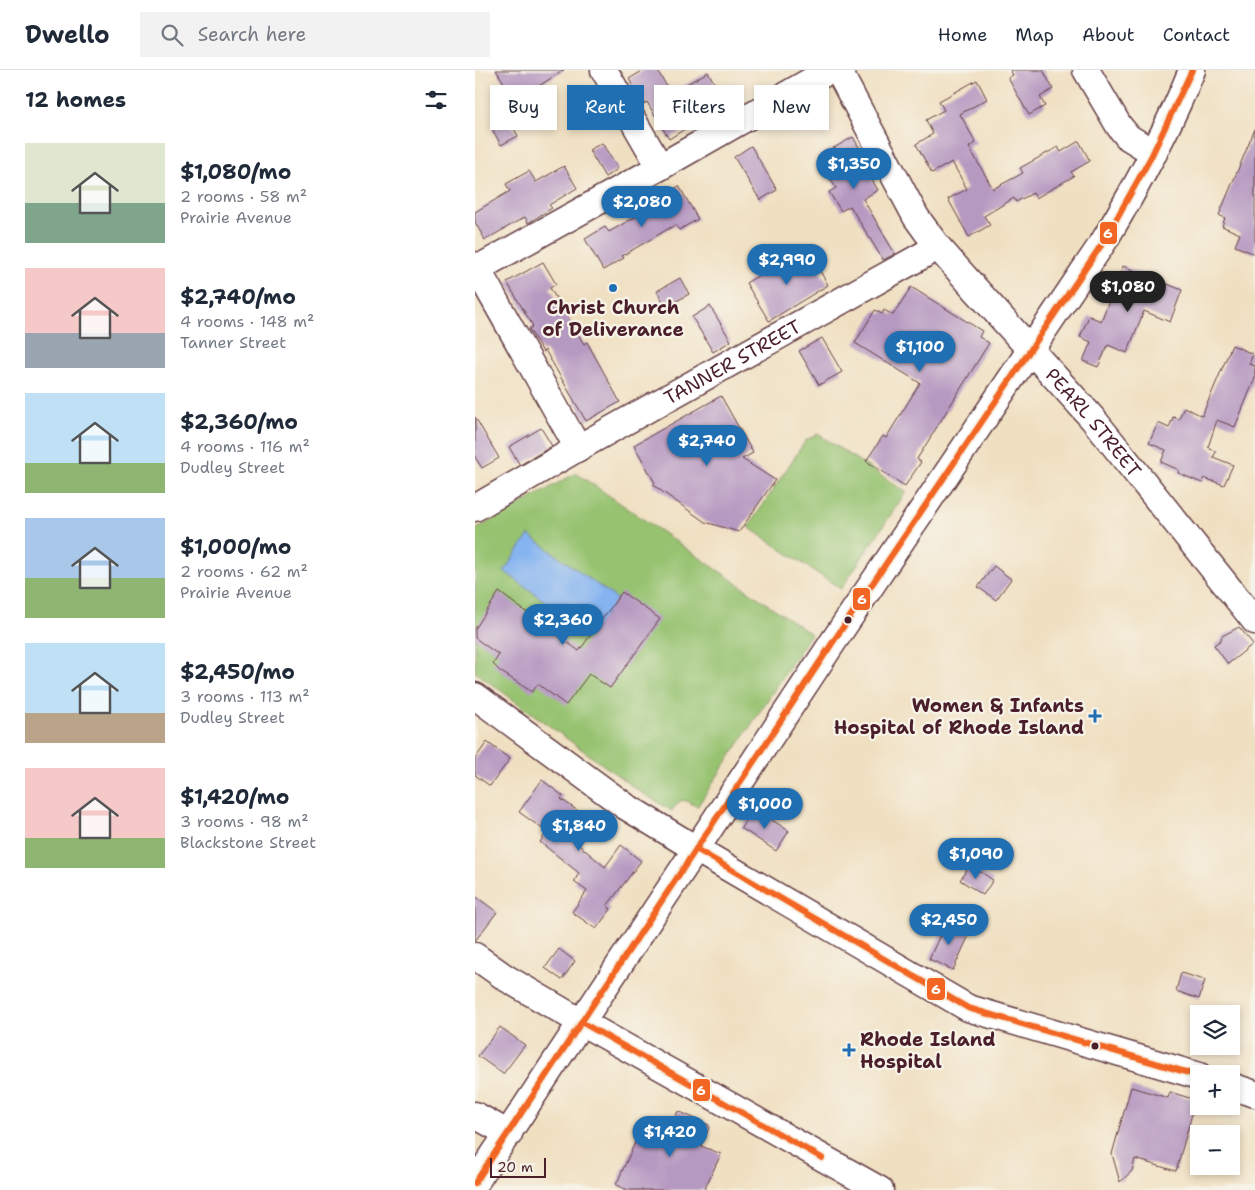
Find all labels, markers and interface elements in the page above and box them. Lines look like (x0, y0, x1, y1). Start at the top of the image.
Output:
search box (140, 12, 490, 57)
text: Dwello (25, 19, 110, 51)
icon: search (158, 21, 186, 49)
text: Search here (198, 22, 306, 47)
text: Home (938, 23, 987, 47)
text: Map (1015, 23, 1054, 47)
text: About (1082, 23, 1135, 47)
text: Contact (1163, 23, 1230, 47)
chip: Buy (490, 85, 557, 130)
chip: Rent (567, 85, 644, 130)
chip: Filters (654, 85, 744, 130)
chip: New (754, 85, 829, 130)
text: 12 homes (25, 86, 126, 114)
icon: filters (422, 86, 450, 114)
pin: $1,350 (813, 148, 895, 190)
text: $1,350 (827, 153, 881, 174)
text: $1,080/mo (180, 158, 291, 186)
icon: home (65, 163, 125, 223)
text: 2 rooms · 58 m² (180, 186, 307, 207)
pin: $2,080 (601, 186, 683, 228)
text: $2,080 (612, 191, 672, 212)
text: Prairie Avenue (180, 207, 292, 228)
line badge: 6 (1099, 221, 1118, 245)
text: 6 (1103, 224, 1113, 242)
pin: $2,990 (746, 244, 828, 286)
text: $2,990 (758, 249, 816, 270)
pin: $1,080 (1087, 270, 1169, 313)
text: $1,080 (1101, 276, 1155, 297)
marker: Christ Church of Deliverance (607, 282, 619, 294)
text: $2,740/mo (180, 283, 296, 311)
icon: home (65, 288, 125, 348)
place label: Christ Church of Deliverance (542, 295, 684, 342)
text: 4 rooms · 148 m² (180, 311, 314, 332)
street label: TANNER STREET (659, 313, 806, 410)
pin: $1,100 (879, 330, 961, 373)
text: Tanner Street (180, 332, 286, 353)
text: $1,100 (895, 336, 945, 357)
street label: PEARL STREET (1040, 362, 1147, 482)
text: $2,360/mo (180, 408, 298, 436)
icon: home (65, 413, 125, 473)
pin: $2,740 (666, 424, 748, 467)
text: $2,740 (678, 430, 736, 451)
text: 4 rooms · 116 m² (180, 436, 310, 457)
text: Dudley Street (180, 457, 285, 478)
text: $1,000/mo (180, 533, 291, 561)
icon: home (65, 538, 125, 598)
text: 2 rooms · 62 m² (180, 561, 308, 582)
text: Prairie Avenue (180, 582, 292, 603)
line badge: 6 (852, 587, 871, 611)
text: 6 (857, 590, 867, 608)
pin: $2,360 (522, 604, 604, 646)
text: $2,360 (533, 609, 593, 630)
unlabelled marker (843, 615, 853, 625)
text: $2,450/mo (180, 658, 295, 686)
icon: home (65, 663, 125, 723)
text: 3 rooms · 113 m² (180, 686, 310, 707)
place label: Women & Infants Hospital of Rhode Island (834, 693, 1084, 740)
text: Dudley Street (180, 707, 285, 728)
marker: Women & Infants Hospital of Rhode Island (1088, 709, 1102, 723)
text: $1,420/mo (180, 783, 289, 811)
icon: home (65, 788, 125, 848)
pin: $1,000 (724, 788, 806, 830)
text: $1,000 (738, 793, 792, 814)
pin: $1,840 (538, 810, 620, 852)
text: 3 rooms · 98 m² (180, 811, 309, 832)
text: $1,840 (552, 815, 606, 836)
text: Blackstone Street (180, 832, 316, 853)
pin: $1,090 (935, 838, 1017, 880)
text: $1,090 (949, 843, 1003, 864)
pin: $2,450 (908, 904, 990, 946)
text: $2,450 (920, 909, 978, 930)
line badge: 6 (926, 977, 946, 1001)
text: 6 (931, 980, 941, 998)
map controls (1190, 1005, 1240, 1175)
button: layers (1190, 1005, 1240, 1055)
place label: Rhode Island Hospital (860, 1027, 996, 1074)
unlabelled marker (1090, 1041, 1100, 1051)
marker: Rhode Island Hospital (842, 1043, 856, 1057)
button: + (1190, 1065, 1240, 1115)
line badge: 6 (692, 1078, 711, 1102)
text: 6 (696, 1081, 706, 1099)
pin: $1,420 (629, 1116, 711, 1158)
text: $1,420 (644, 1121, 696, 1142)
button: − (1190, 1125, 1240, 1175)
scale bar (490, 1155, 546, 1178)
text: 20 m (497, 1158, 533, 1176)

